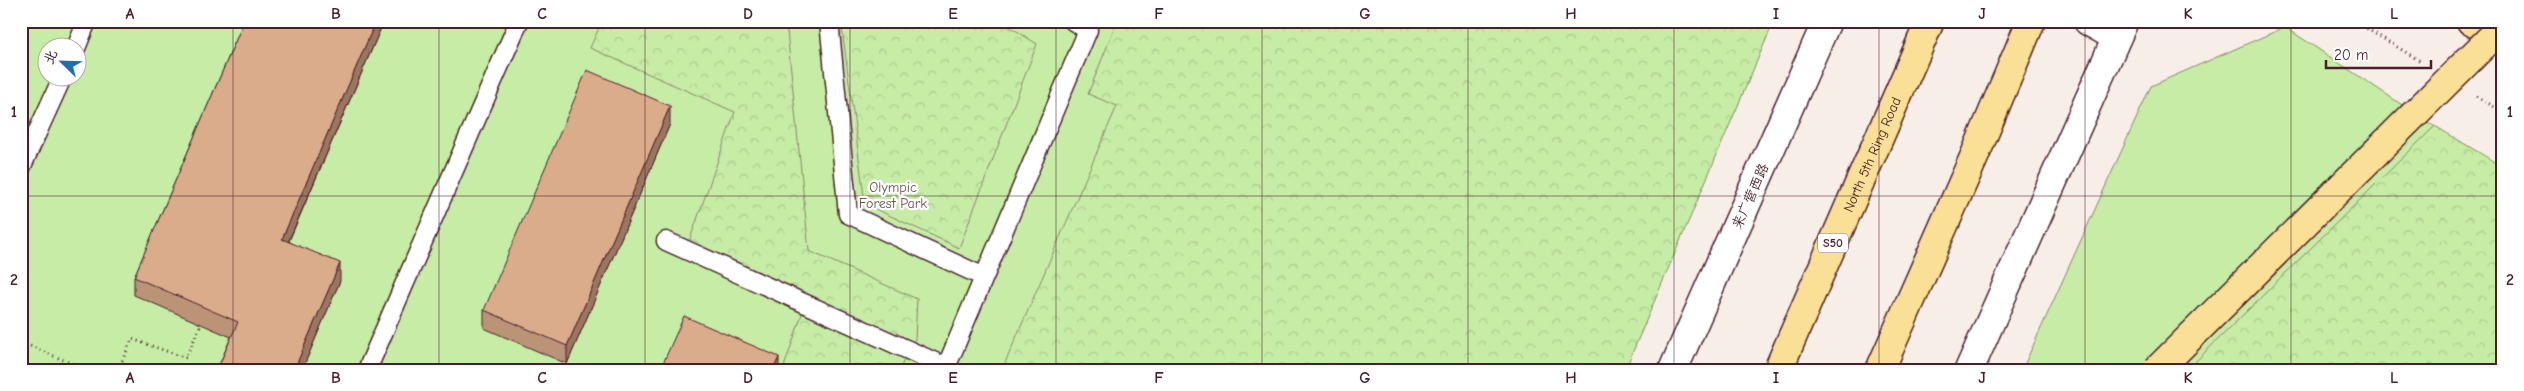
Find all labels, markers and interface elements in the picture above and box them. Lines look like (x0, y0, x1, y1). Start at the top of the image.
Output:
text: A (126, 5, 135, 23)
text: B (331, 5, 341, 23)
text: C (537, 5, 547, 23)
text: D (743, 5, 753, 23)
text: E (948, 5, 958, 23)
text: F (1154, 5, 1164, 23)
text: G (1359, 5, 1371, 23)
text: H (1565, 5, 1577, 23)
text: I (1773, 5, 1779, 23)
text: J (1978, 5, 1986, 23)
text: K (2183, 5, 2193, 23)
text: L (2390, 5, 2398, 23)
north arrow (38, 38, 88, 88)
scale bar (2326, 38, 2432, 70)
text: 20 m (2334, 46, 2368, 64)
text: 北 (40, 47, 61, 67)
street label: North 5th Ring Road (1840, 95, 1905, 215)
text: 1 (11, 103, 17, 121)
text: 1 (2507, 103, 2513, 121)
street label: 来广营西路 (1728, 161, 1772, 232)
park label: Olympic Forest Park (859, 179, 927, 212)
road number: S50 (1818, 234, 1848, 252)
text: 2 (10, 271, 18, 289)
text: 2 (2506, 271, 2514, 289)
text: A (126, 369, 135, 387)
text: B (331, 369, 341, 387)
text: C (537, 369, 547, 387)
text: D (743, 369, 753, 387)
text: E (948, 369, 958, 387)
text: F (1154, 369, 1164, 387)
text: G (1359, 369, 1371, 387)
text: H (1565, 369, 1577, 387)
text: I (1773, 369, 1779, 387)
text: J (1978, 369, 1986, 387)
text: K (2183, 369, 2193, 387)
text: L (2390, 369, 2398, 387)

